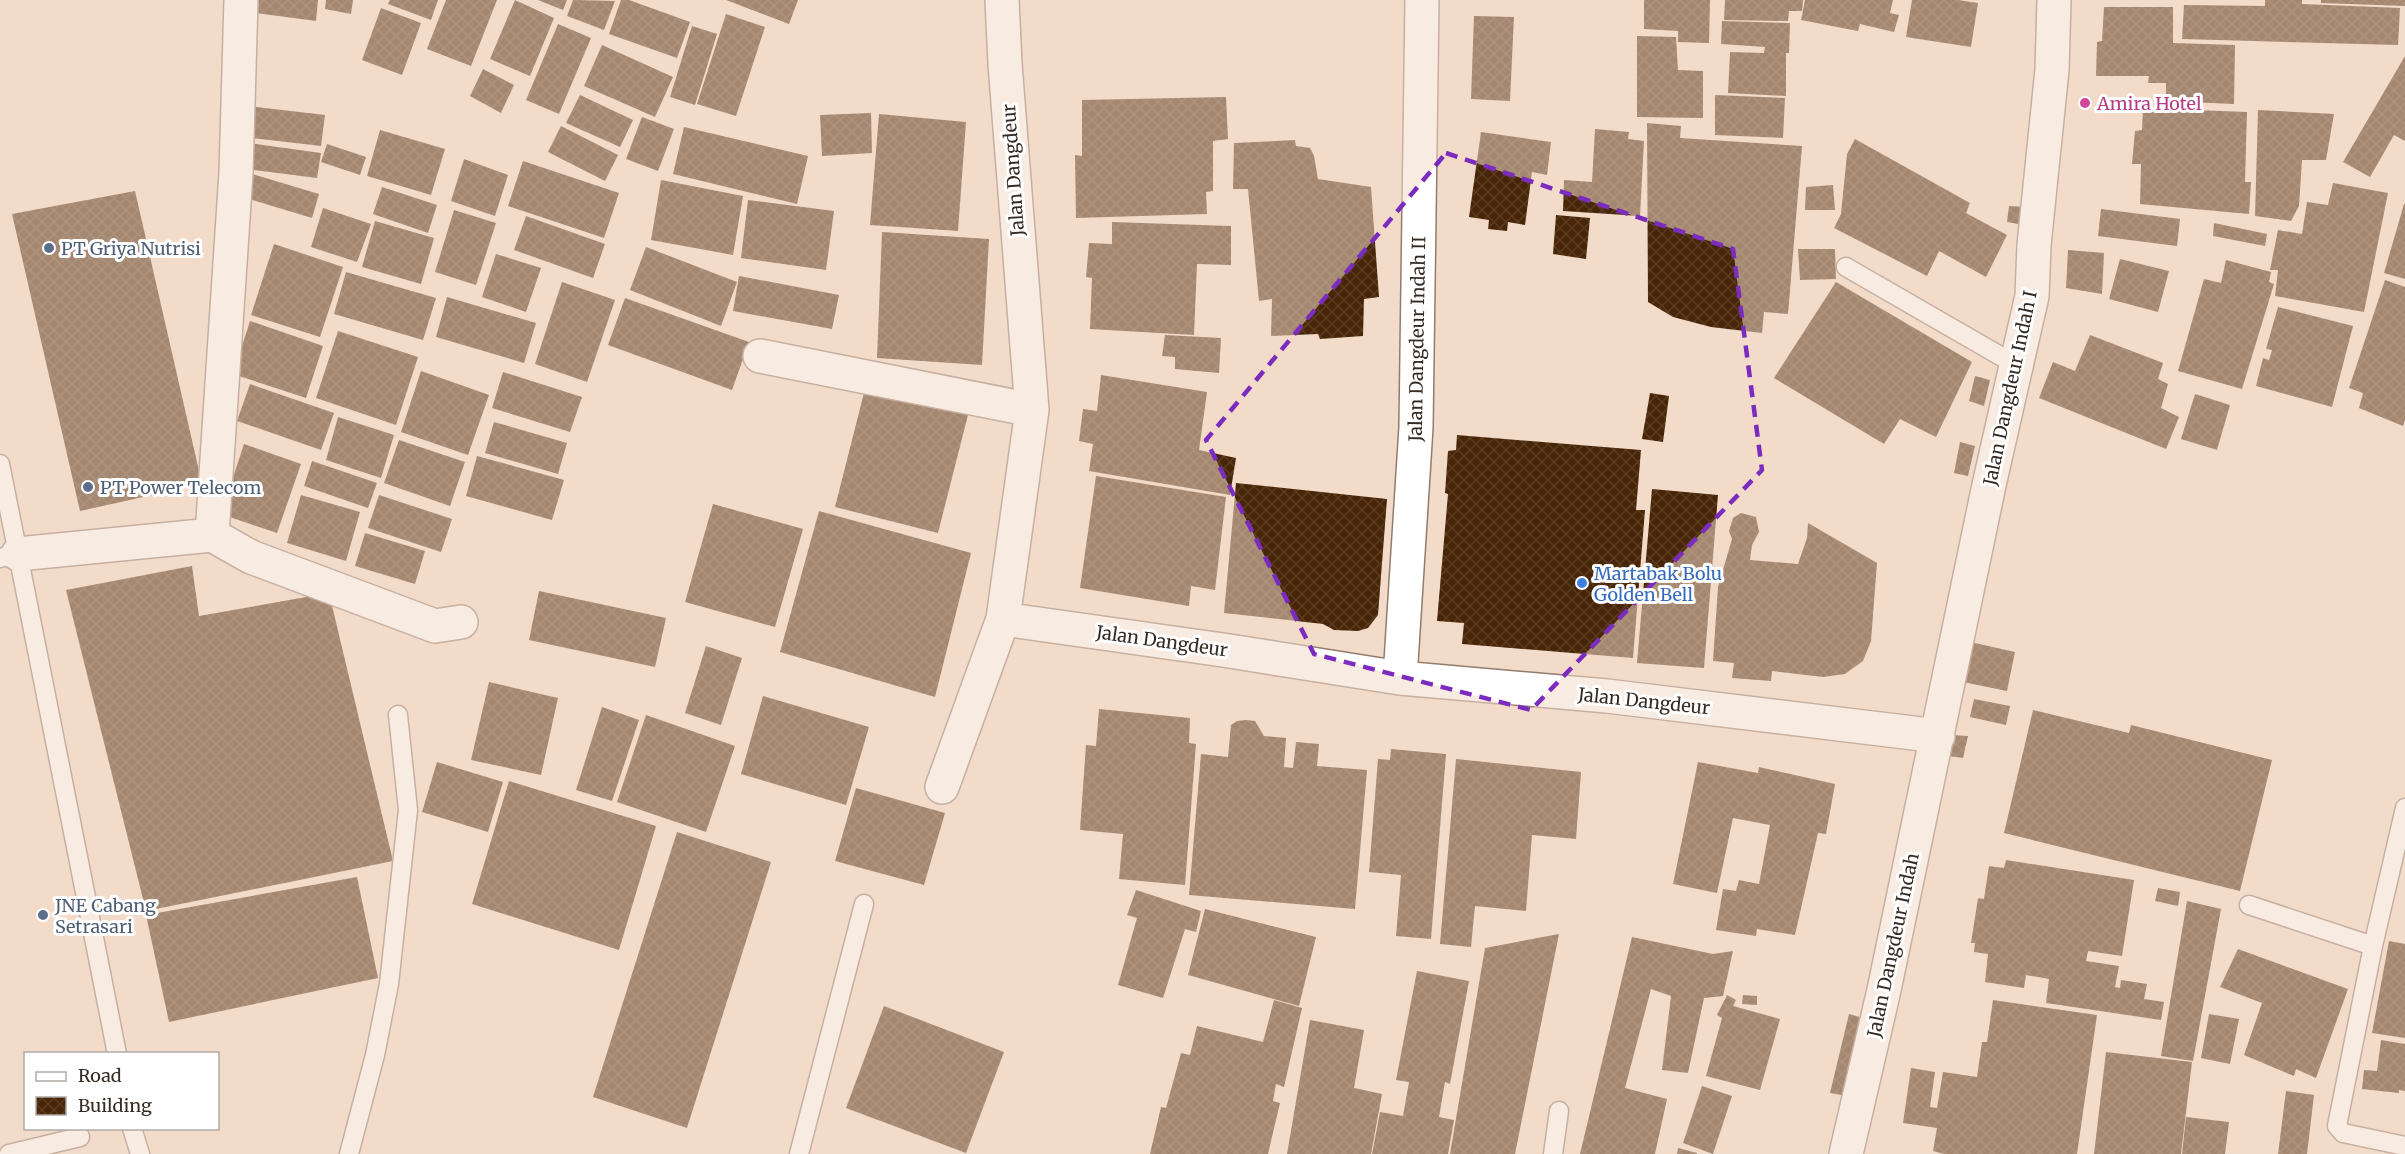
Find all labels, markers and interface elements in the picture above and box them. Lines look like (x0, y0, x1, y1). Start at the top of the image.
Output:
place label: Amira Hotel (2096, 92, 2202, 115)
marker: Amira Hotel (2078, 96, 2092, 110)
street label: Jalan Dangdeur (997, 103, 1029, 238)
street label: Jalan Dangdeur Indah II (1404, 236, 1430, 443)
place label: PT Griya Nutrisi (61, 237, 201, 260)
marker: PT Griya Nutrisi (42, 241, 56, 255)
street label: Jalan Dangdeur Indah I (1978, 288, 2042, 489)
place label: PT Power Telecom (100, 476, 262, 499)
marker: PT Power Telecom (81, 480, 95, 494)
place label: Martabak Bolu Golden Bell (1594, 562, 1722, 606)
marker: Martabak Bolu Golden Bell (1575, 576, 1589, 590)
street label: Jalan Dangdeur (1094, 620, 1229, 662)
street label: Jalan Dangdeur (1576, 683, 1711, 719)
street label: Jalan Dangdeur Indah (1862, 851, 1924, 1040)
place label: JNE Cabang Setrasari (54, 894, 156, 938)
marker: JNE Cabang Setrasari (36, 908, 50, 922)
legend (24, 1052, 219, 1130)
text: Road (78, 1064, 122, 1087)
text: Building (78, 1094, 152, 1117)

